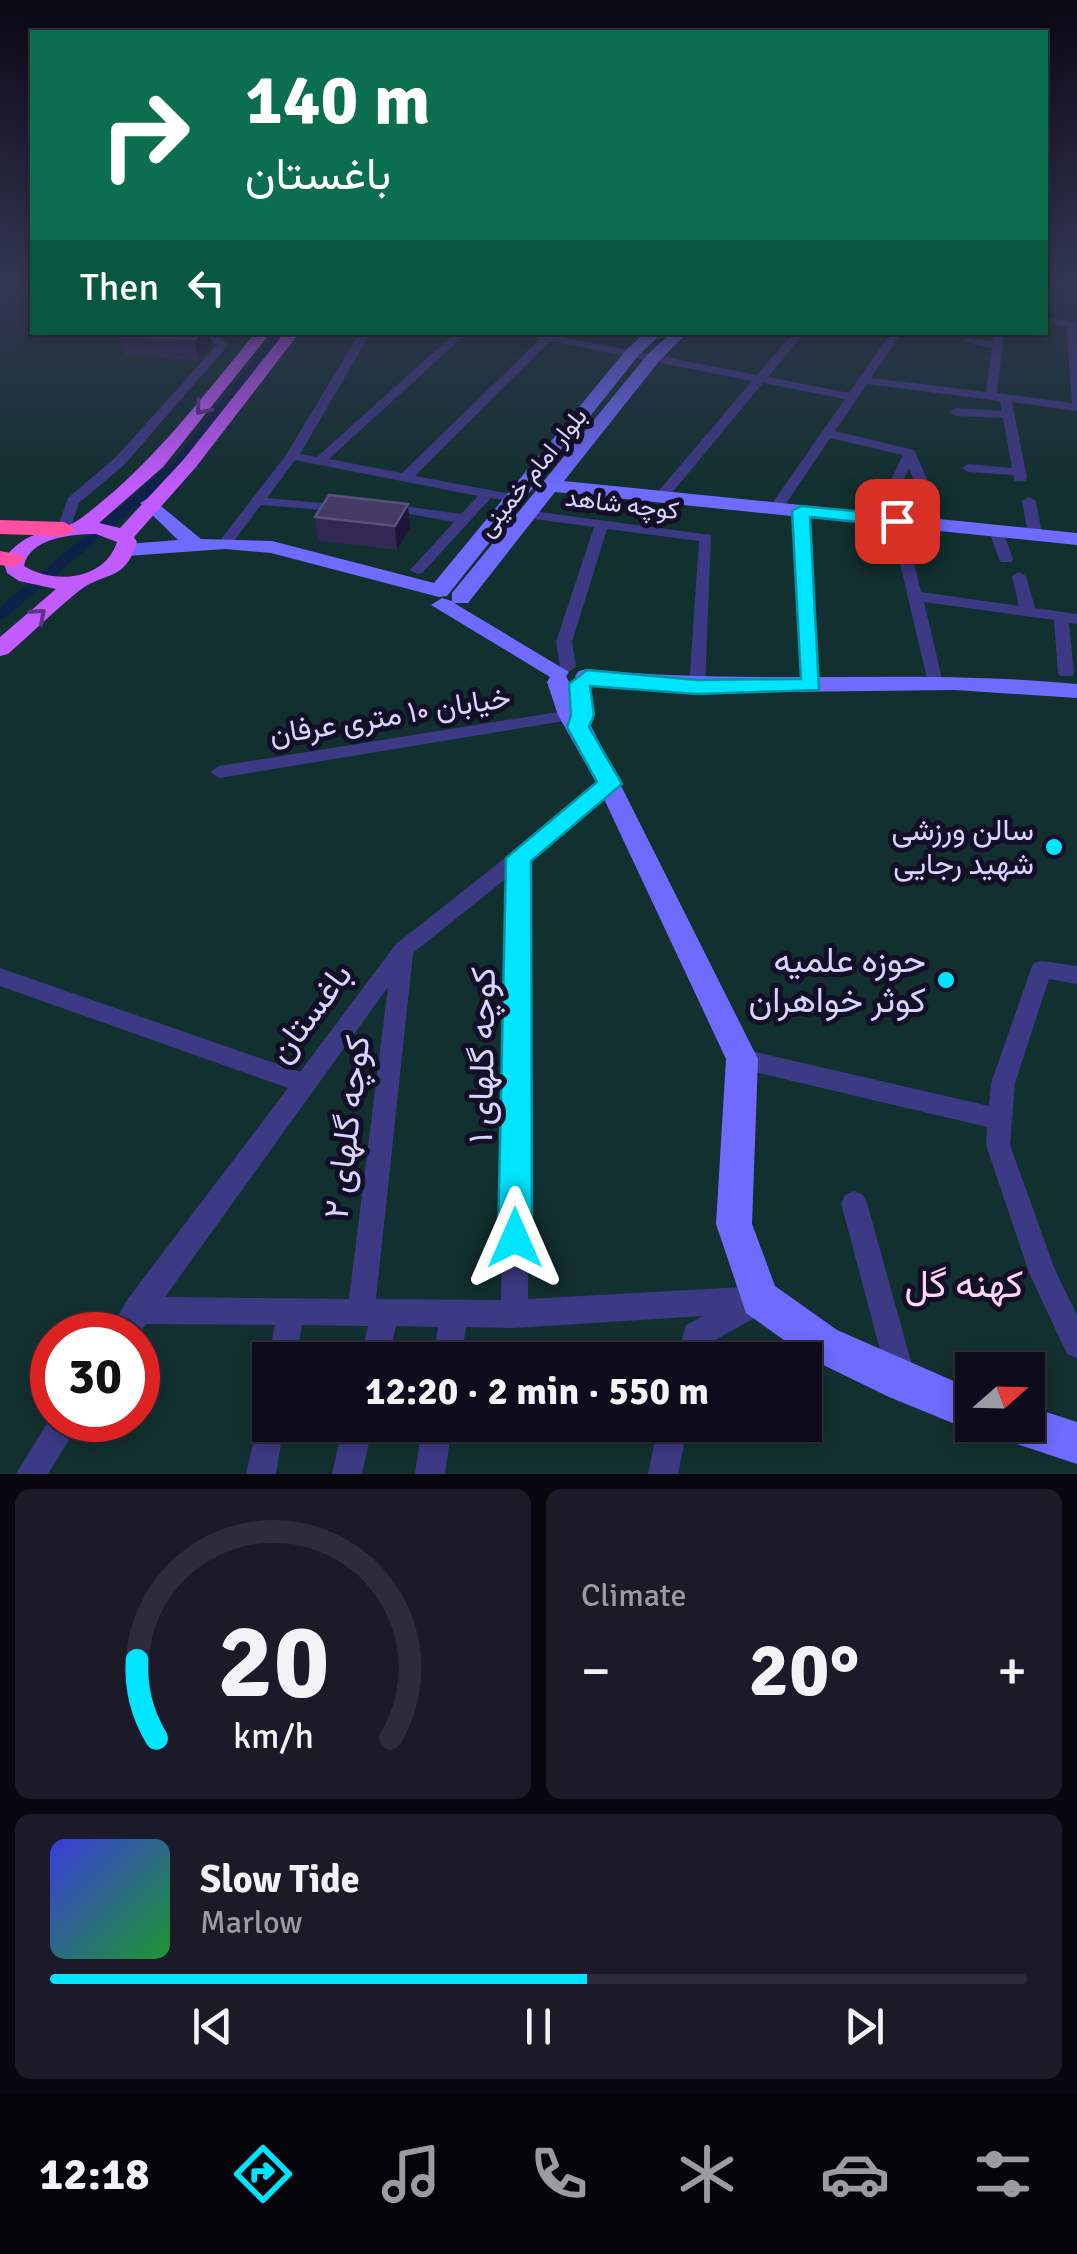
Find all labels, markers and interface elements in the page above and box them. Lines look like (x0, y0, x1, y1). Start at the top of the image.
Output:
text: 140 m (245, 57, 430, 143)
icon: right (80, 70, 210, 200)
text: باغستان (245, 147, 391, 202)
icon: left (179, 260, 234, 315)
text: Then (80, 264, 159, 311)
one-way arrow (196, 396, 214, 414)
street label: بلوار امام خمینی (471, 401, 594, 543)
pin (855, 479, 940, 564)
street label: کوچه شاهد (563, 482, 681, 527)
icon: arrive (870, 494, 925, 549)
one-way arrow (27, 608, 46, 626)
street label: خیابان ۱۰ متری عرفان (267, 679, 513, 753)
place label: سالن ورزشی شهید رجایی (891, 812, 1034, 883)
marker: سالن ورزشی شهید رجایی (1043, 836, 1065, 858)
place label: حوزه علمیه کوثر خواهران (749, 939, 926, 1022)
street label: باغستان (259, 955, 361, 1071)
street label: کوچه گلهای ۱ (459, 967, 507, 1143)
marker: حوزه علمیه کوثر خواهران (935, 969, 957, 991)
street label: کوچه گلهای ۲ (314, 1033, 382, 1221)
position arrow (463, 1186, 567, 1290)
district label: کهنه گل (905, 1261, 1023, 1308)
speed limit sign: 30 (30, 1312, 160, 1442)
north arrow (955, 1352, 1045, 1442)
map controls (955, 1352, 1045, 1442)
text: 12:20 · 2 min · 550 m (365, 1368, 709, 1415)
text: Climate (581, 1576, 687, 1615)
text: 20 (217, 1598, 329, 1726)
text: 20° (749, 1624, 860, 1717)
text: − (581, 1637, 611, 1705)
text: + (997, 1637, 1027, 1705)
text: km/h (233, 1714, 313, 1758)
text: Slow Tide (200, 1856, 360, 1903)
text: Marlow (200, 1903, 302, 1942)
icon: previous (185, 1999, 240, 2054)
icon: pause (511, 1999, 566, 2054)
icon: next (837, 1999, 892, 2054)
icon: directions (228, 2139, 298, 2209)
icon: music (376, 2139, 446, 2209)
icon: phone (524, 2139, 594, 2209)
icon: climate (672, 2139, 742, 2209)
icon: car (820, 2139, 890, 2209)
icon: filters (968, 2139, 1038, 2209)
text: 12:18 (39, 2147, 149, 2202)

